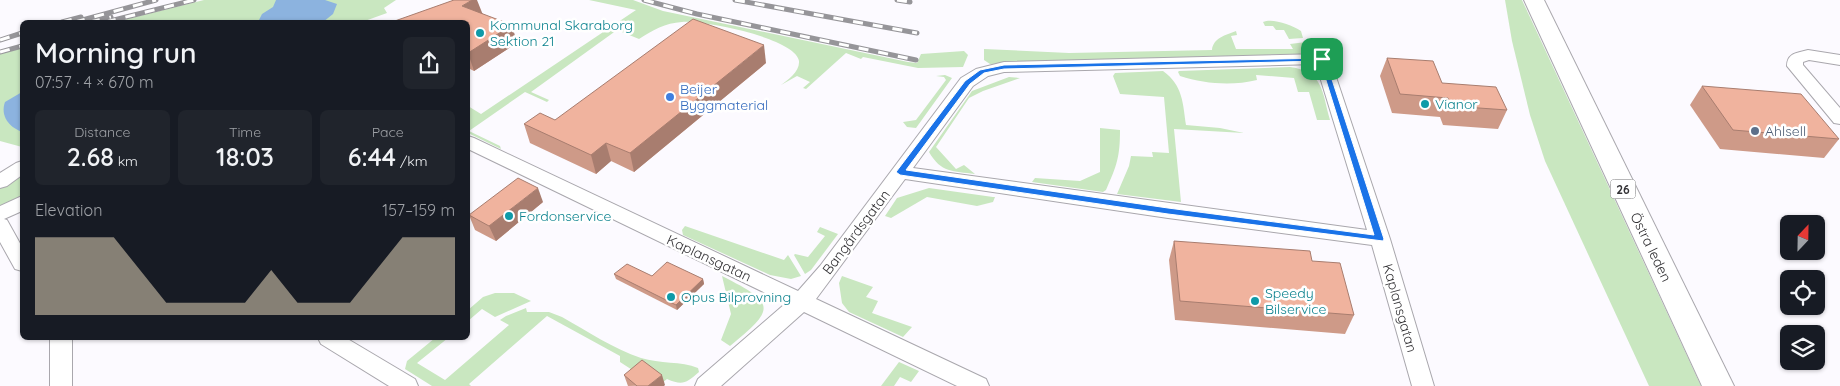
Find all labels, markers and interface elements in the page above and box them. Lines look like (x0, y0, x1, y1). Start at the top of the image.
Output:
place label: Kommunal Skaraborg Sektion 21 (490, 16, 633, 50)
marker: Kommunal Skaraborg Sektion 21 (474, 27, 486, 39)
text: Morning run (35, 35, 196, 70)
button: share (403, 37, 455, 89)
pin (1301, 38, 1343, 80)
icon: arrive (1308, 45, 1336, 73)
text: 07:57 · 4 × 670 m (35, 72, 154, 92)
place label: Beijer Byggmaterial (680, 80, 768, 114)
marker: Beijer Byggmaterial (664, 91, 676, 103)
place label: Vianor (1435, 95, 1478, 113)
marker: Vianor (1419, 98, 1431, 110)
place label: Ahlsell (1765, 122, 1806, 140)
text: Distance (74, 123, 130, 141)
text: Time (229, 123, 261, 141)
text: Pace (372, 123, 404, 141)
marker: Ahlsell (1749, 125, 1761, 137)
text: 2.68 (67, 141, 114, 172)
text: 18:03 (216, 141, 274, 172)
text: 6:44 (348, 141, 396, 172)
text: km (114, 152, 138, 170)
text: /km (396, 152, 427, 170)
road number: 26 (1610, 180, 1636, 198)
street label: Bangårdsgatan (818, 186, 894, 278)
text: Elevation (35, 200, 102, 220)
text: 157–159 m (382, 200, 455, 220)
place label: Fordonservice (519, 207, 612, 225)
street label: Östra leden (1626, 209, 1676, 285)
marker: Fordonservice (503, 210, 515, 222)
north arrow (1780, 215, 1825, 260)
map controls (1780, 215, 1825, 370)
street label: Kaplansgatan (664, 231, 754, 285)
street label: Kaplansgatan (1379, 262, 1421, 354)
button: locate (1780, 270, 1825, 315)
place label: Speedy Bilservice (1265, 284, 1327, 318)
place label: Opus Bilprovning (681, 288, 791, 306)
marker: Opus Bilprovning (665, 291, 677, 303)
marker: Speedy Bilservice (1249, 295, 1261, 307)
button: layers (1780, 325, 1825, 370)

